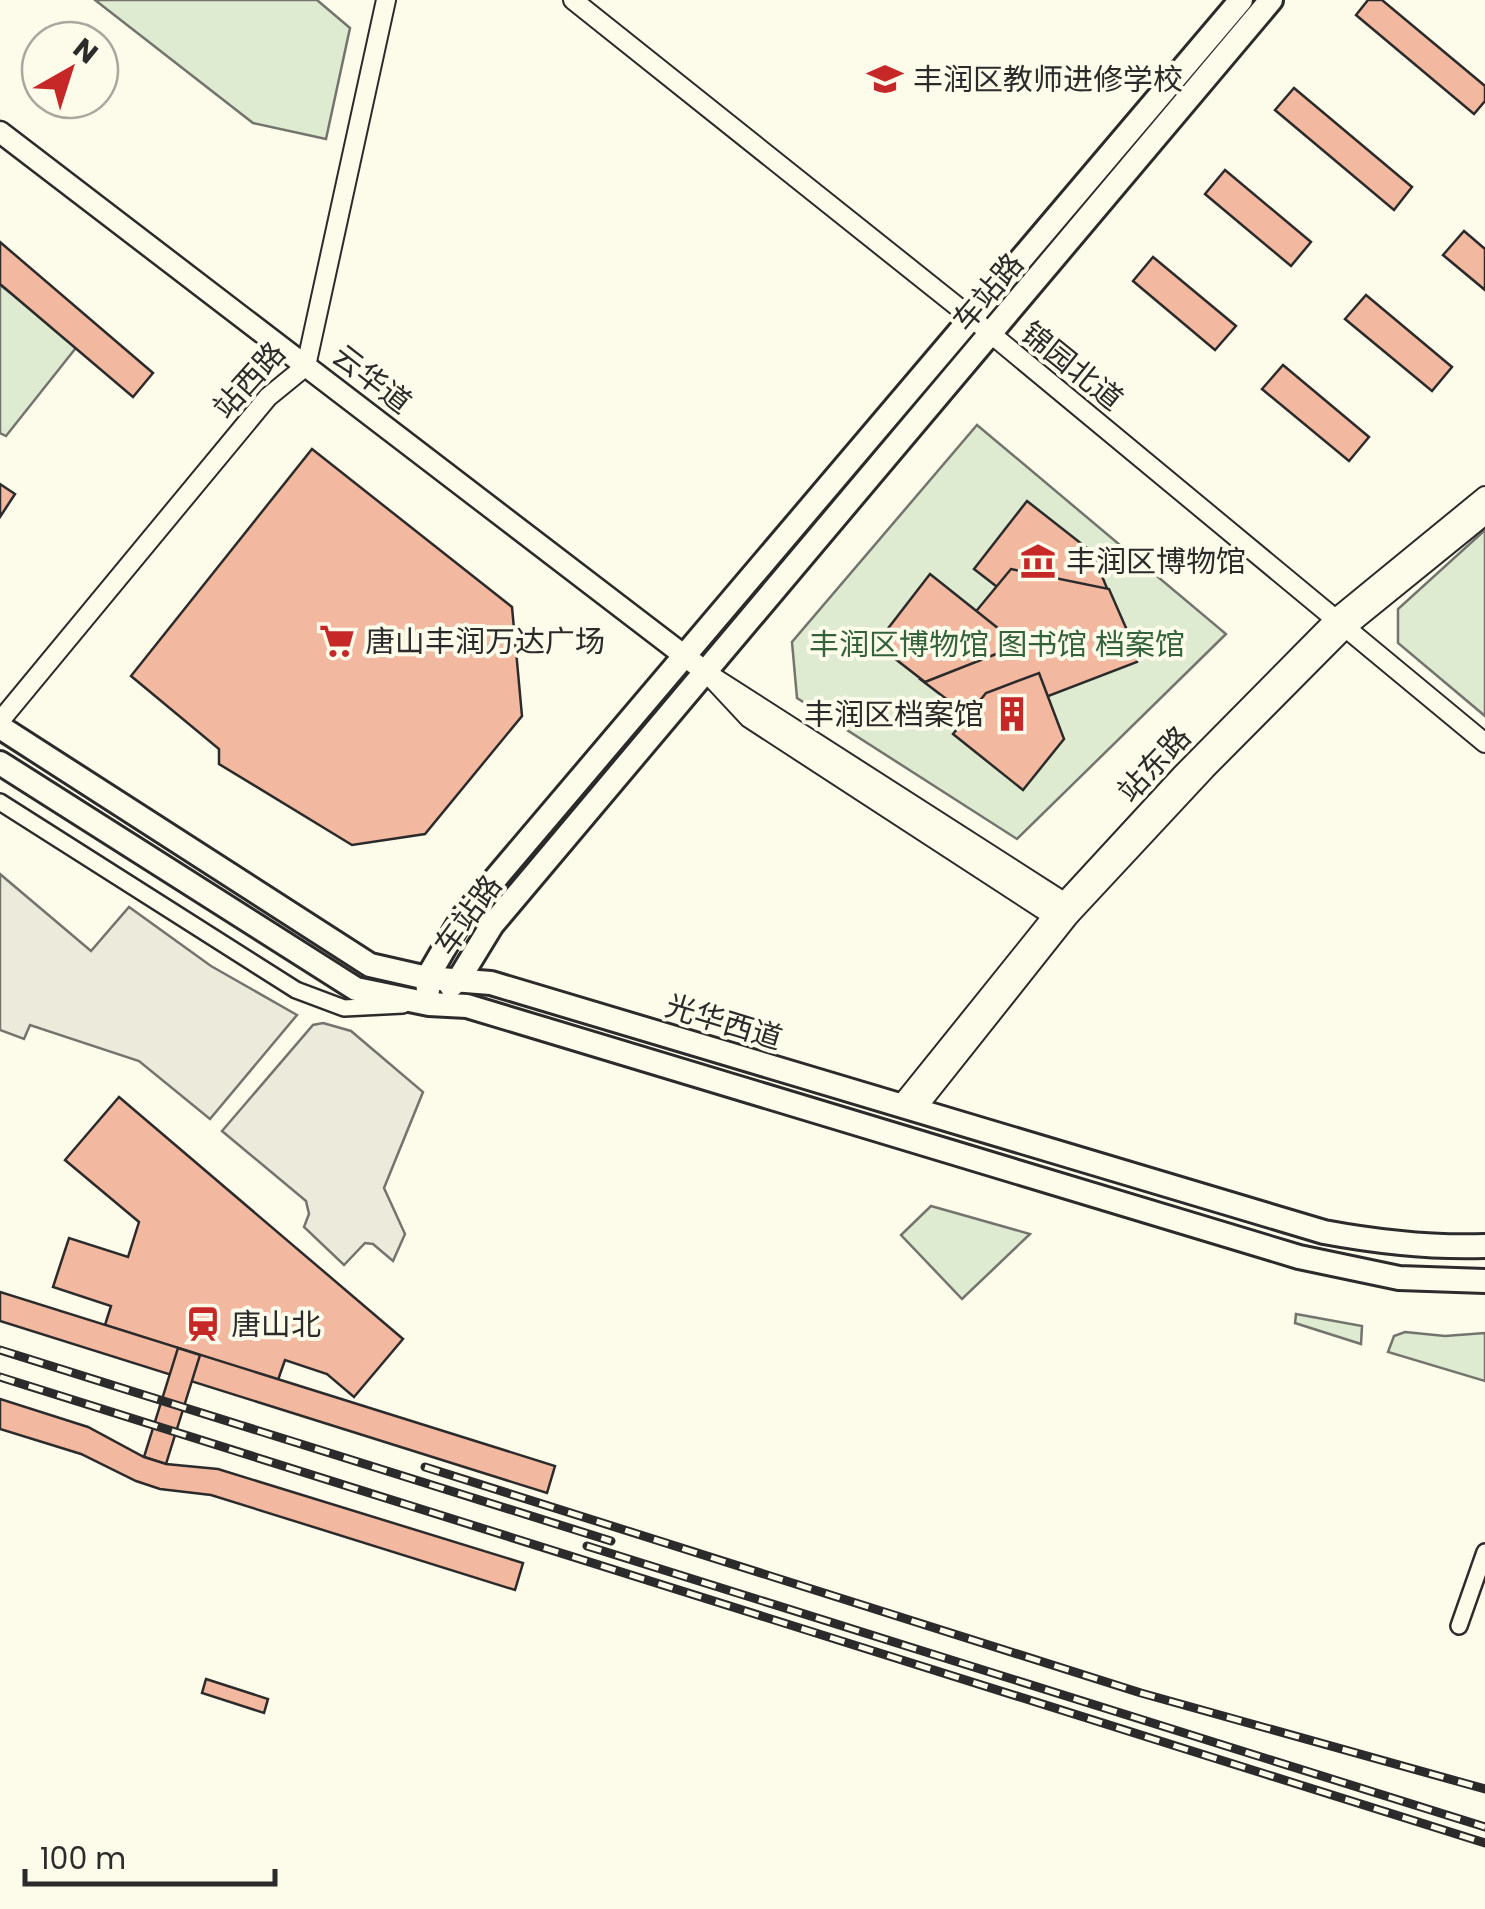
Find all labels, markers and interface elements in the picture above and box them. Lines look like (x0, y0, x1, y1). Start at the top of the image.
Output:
north arrow (20, 20, 120, 120)
text: N (65, 29, 106, 73)
place label: 丰润区教师进修学校 (913, 58, 1183, 101)
school or university icon: 丰润区教师进修学校 (866, 60, 904, 98)
street label: 车站路 (943, 244, 1033, 340)
street label: 锦园北道 (1012, 312, 1132, 420)
street label: 站西路 (203, 332, 295, 428)
street label: 云华道 (323, 334, 421, 424)
place label: 丰润区博物馆 (1066, 540, 1246, 583)
museum icon: 丰润区博物馆 (1019, 542, 1057, 580)
place label: 唐山丰润万达广场 (365, 620, 605, 663)
supermarket icon: 唐山丰润万达广场 (318, 622, 356, 660)
park label: 丰润区博物馆 图书馆 档案馆 (809, 623, 1185, 666)
place label: 丰润区档案馆 (804, 693, 984, 736)
building icon: 丰润区档案馆 (993, 695, 1031, 733)
street label: 站东路 (1108, 716, 1200, 812)
street label: 车站路 (424, 866, 512, 964)
street label: 光华西道 (660, 984, 788, 1060)
place label: 唐山北 (231, 1303, 321, 1346)
station icon: 唐山北 (184, 1305, 222, 1343)
scale bar (25, 1824, 275, 1886)
text: 100 m (40, 1837, 126, 1880)

